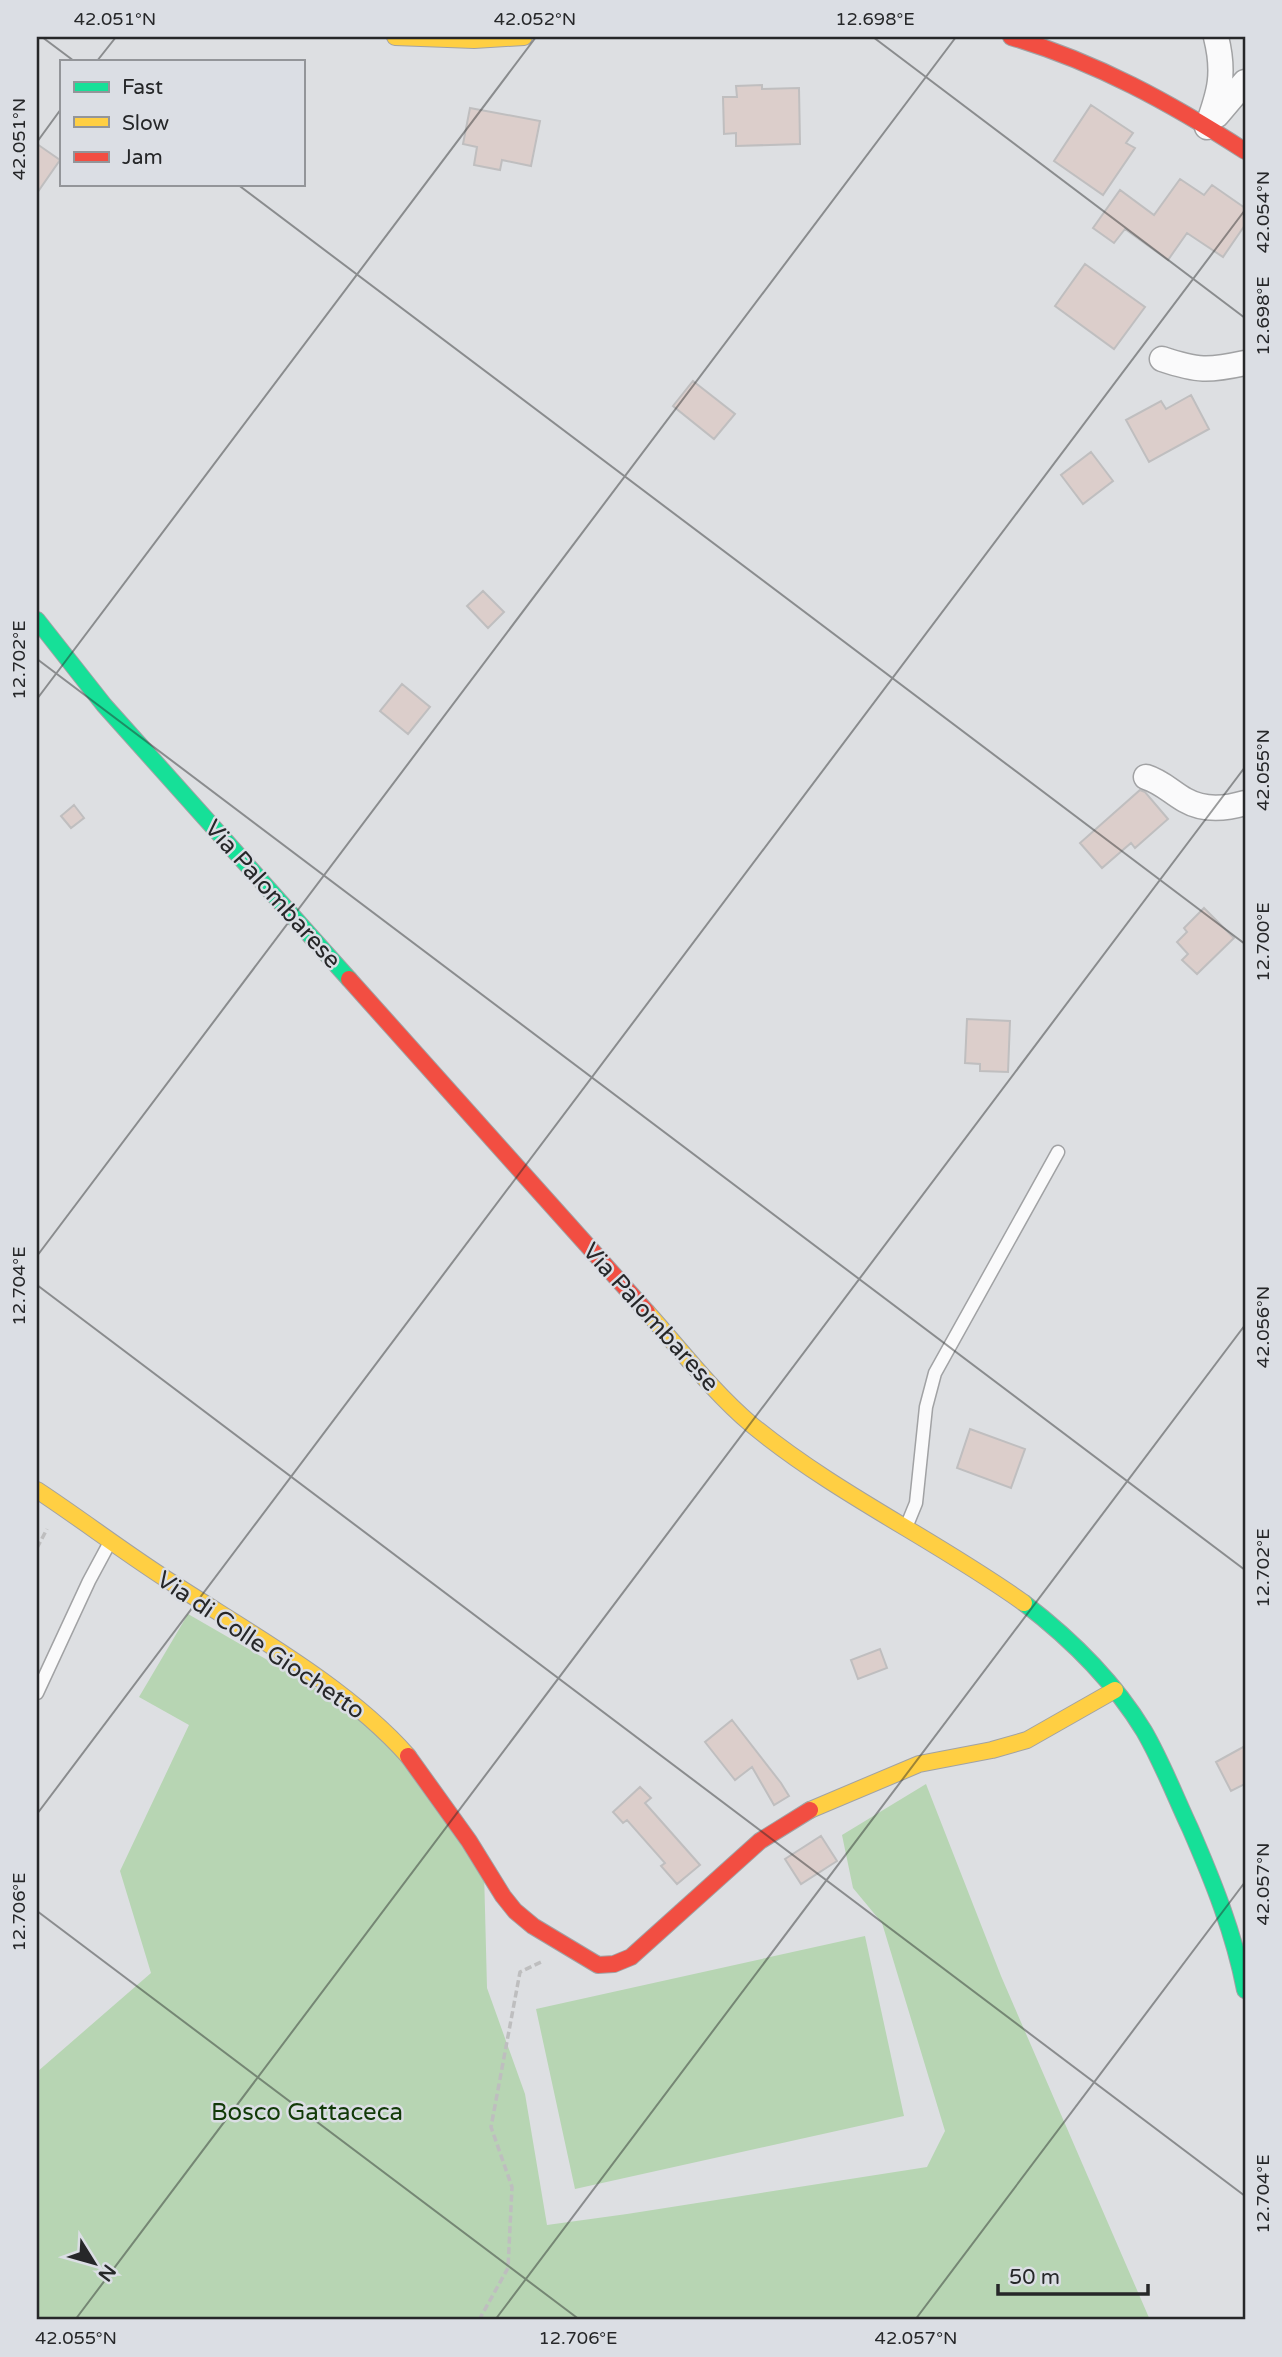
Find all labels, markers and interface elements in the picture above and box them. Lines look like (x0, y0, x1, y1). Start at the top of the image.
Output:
text: 42.051°N (74, 8, 156, 30)
text: 42.052°N (494, 8, 576, 30)
text: 12.698°E (835, 8, 915, 30)
legend (60, 60, 304, 186)
text: Fast (122, 75, 163, 100)
text: 42.051°N (8, 98, 30, 180)
text: Slow (122, 111, 170, 136)
text: Jam (122, 145, 163, 170)
text: 42.054°N (1252, 171, 1274, 253)
text: 12.698°E (1252, 276, 1274, 356)
text: 12.702°E (8, 620, 30, 700)
text: 42.055°N (1252, 729, 1274, 811)
street label: Via Palombarese (198, 814, 347, 975)
text: 12.700°E (1252, 902, 1274, 982)
street label: Via Palombarese (576, 1237, 725, 1398)
text: 12.704°E (8, 1246, 30, 1326)
text: 42.056°N (1252, 1286, 1274, 1368)
text: 12.702°E (1252, 1528, 1274, 1608)
street label: Via di Colle Giochetto (151, 1565, 370, 1726)
text: 42.057°N (1252, 1843, 1274, 1925)
text: 12.706°E (8, 1872, 30, 1952)
park label: Bosco Gattaceca (211, 2098, 403, 2127)
text: 12.704°E (1252, 2154, 1274, 2234)
north arrow (60, 2228, 130, 2298)
scale bar (998, 2252, 1149, 2296)
text: N (93, 2260, 120, 2285)
text: 50 m (1009, 2265, 1060, 2290)
text: 42.055°N (35, 2327, 117, 2349)
text: 12.706°E (538, 2327, 618, 2349)
text: 42.057°N (875, 2327, 957, 2349)

